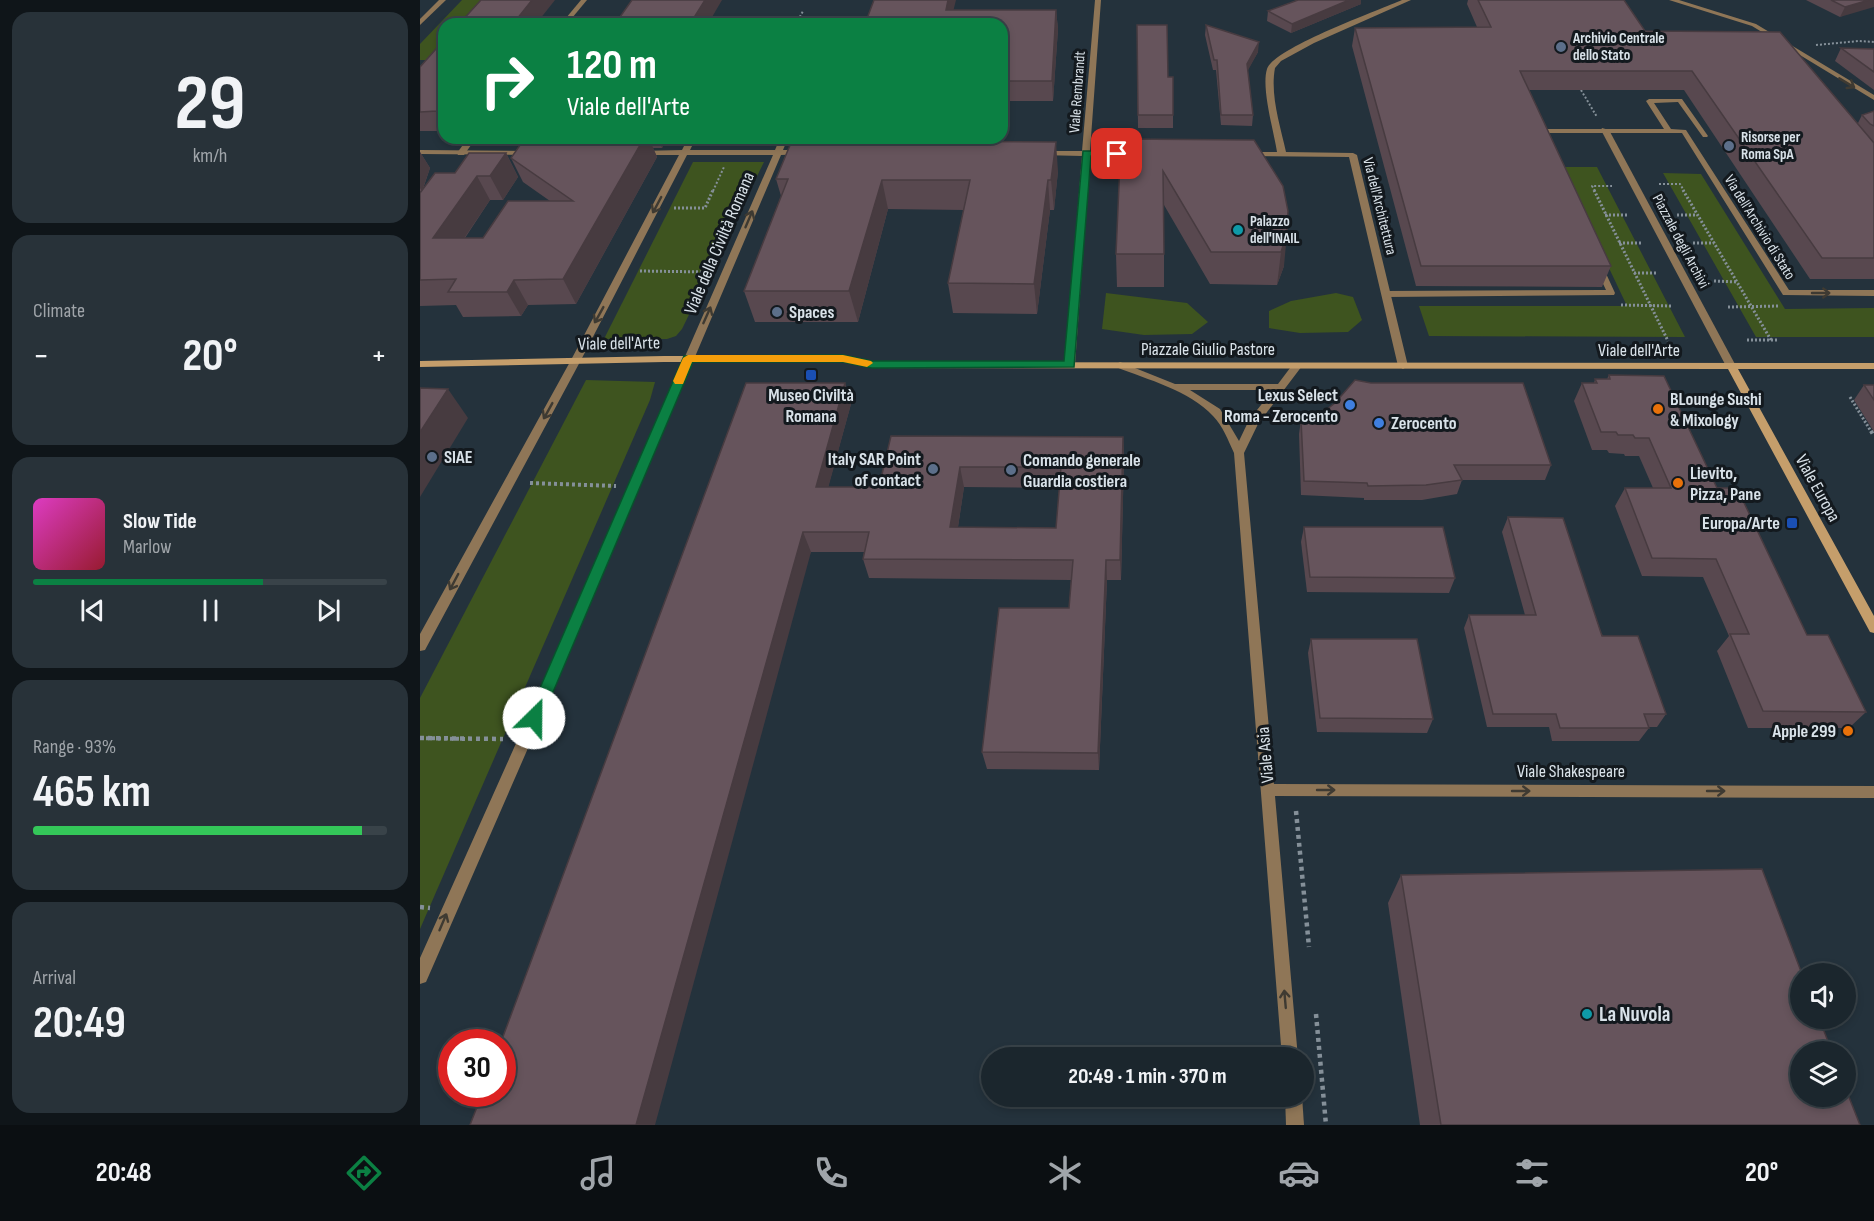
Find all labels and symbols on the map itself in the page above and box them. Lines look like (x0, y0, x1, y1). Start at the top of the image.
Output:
place label: Archivio Centrale dello Stato (1572, 29, 1665, 65)
marker: Archivio Centrale dello Stato (1554, 40, 1568, 54)
street label: Viale Rembrandt (1065, 50, 1090, 134)
one-way arrow (1838, 77, 1855, 89)
pin (1091, 128, 1142, 179)
place label: Risorse per Roma SpA (1741, 128, 1801, 164)
marker: Risorse per Roma SpA (1722, 139, 1736, 153)
street label: Via dell'Architettura (1358, 156, 1401, 257)
street label: Viale della Civiltà Romana (680, 169, 759, 318)
street label: Via dell'Archivio di Stato (1720, 171, 1799, 283)
street label: Piazzale degli Archivi (1648, 191, 1713, 292)
one-way arrow (651, 195, 663, 213)
one-way arrow (744, 210, 755, 228)
place label: Palazzo dell'INAIL (1250, 212, 1300, 248)
marker: Palazzo dell'INAIL (1231, 223, 1245, 237)
one-way arrow (1810, 287, 1830, 299)
place label: Spaces (789, 302, 835, 323)
marker: Spaces (770, 305, 784, 319)
one-way arrow (593, 306, 605, 323)
one-way arrow (702, 307, 714, 325)
street label: Viale dell'Arte (578, 332, 660, 355)
street label: Piazzale Giulio Pastore (1141, 339, 1275, 360)
street label: Viale dell'Arte (1598, 340, 1680, 361)
marker: Museo Civiltà Romana (804, 368, 818, 382)
place label: Museo Civiltà Romana (768, 385, 854, 427)
place label: Lexus Select Roma - Zerocento (1224, 385, 1338, 427)
place label: BLounge Sushi & Mixology (1670, 389, 1762, 431)
marker: Lexus Select Roma - Zerocento (1343, 398, 1357, 412)
one-way arrow (541, 402, 553, 419)
marker: BLounge Sushi & Mixology (1651, 402, 1665, 416)
place label: Zerocento (1391, 413, 1457, 434)
marker: Zerocento (1372, 416, 1386, 430)
place label: SIAE (444, 447, 473, 468)
place label: Italy SAR Point of contact (828, 449, 921, 491)
marker: SIAE (425, 450, 439, 464)
place label: Comando generale Guardia costiera (1023, 450, 1141, 492)
street label: Viale Europa (1791, 451, 1845, 526)
marker: Italy SAR Point of contact (926, 462, 940, 476)
marker: Comando generale Guardia costiera (1004, 463, 1018, 477)
place label: Lievito, Pizza, Pane (1690, 463, 1761, 505)
marker: Lievito, Pizza, Pane (1671, 476, 1685, 490)
place label: Europa/Arte (1702, 513, 1780, 534)
marker: Europa/Arte (1785, 516, 1799, 530)
one-way arrow (448, 573, 459, 591)
position arrow (502, 686, 566, 750)
place label: Apple 299 (1772, 721, 1836, 742)
marker: Apple 299 (1841, 724, 1855, 738)
street label: Viale Asia (1253, 726, 1278, 784)
street label: Viale Shakespeare (1517, 761, 1625, 782)
one-way arrow (1316, 784, 1336, 796)
one-way arrow (1511, 785, 1531, 797)
one-way arrow (1706, 785, 1726, 797)
one-way arrow (438, 913, 449, 932)
one-way arrow (1279, 990, 1290, 1010)
place label: La Nuvola (1599, 1002, 1670, 1027)
marker: La Nuvola (1580, 1007, 1594, 1021)
speed limit sign: 30 (438, 1029, 516, 1107)

